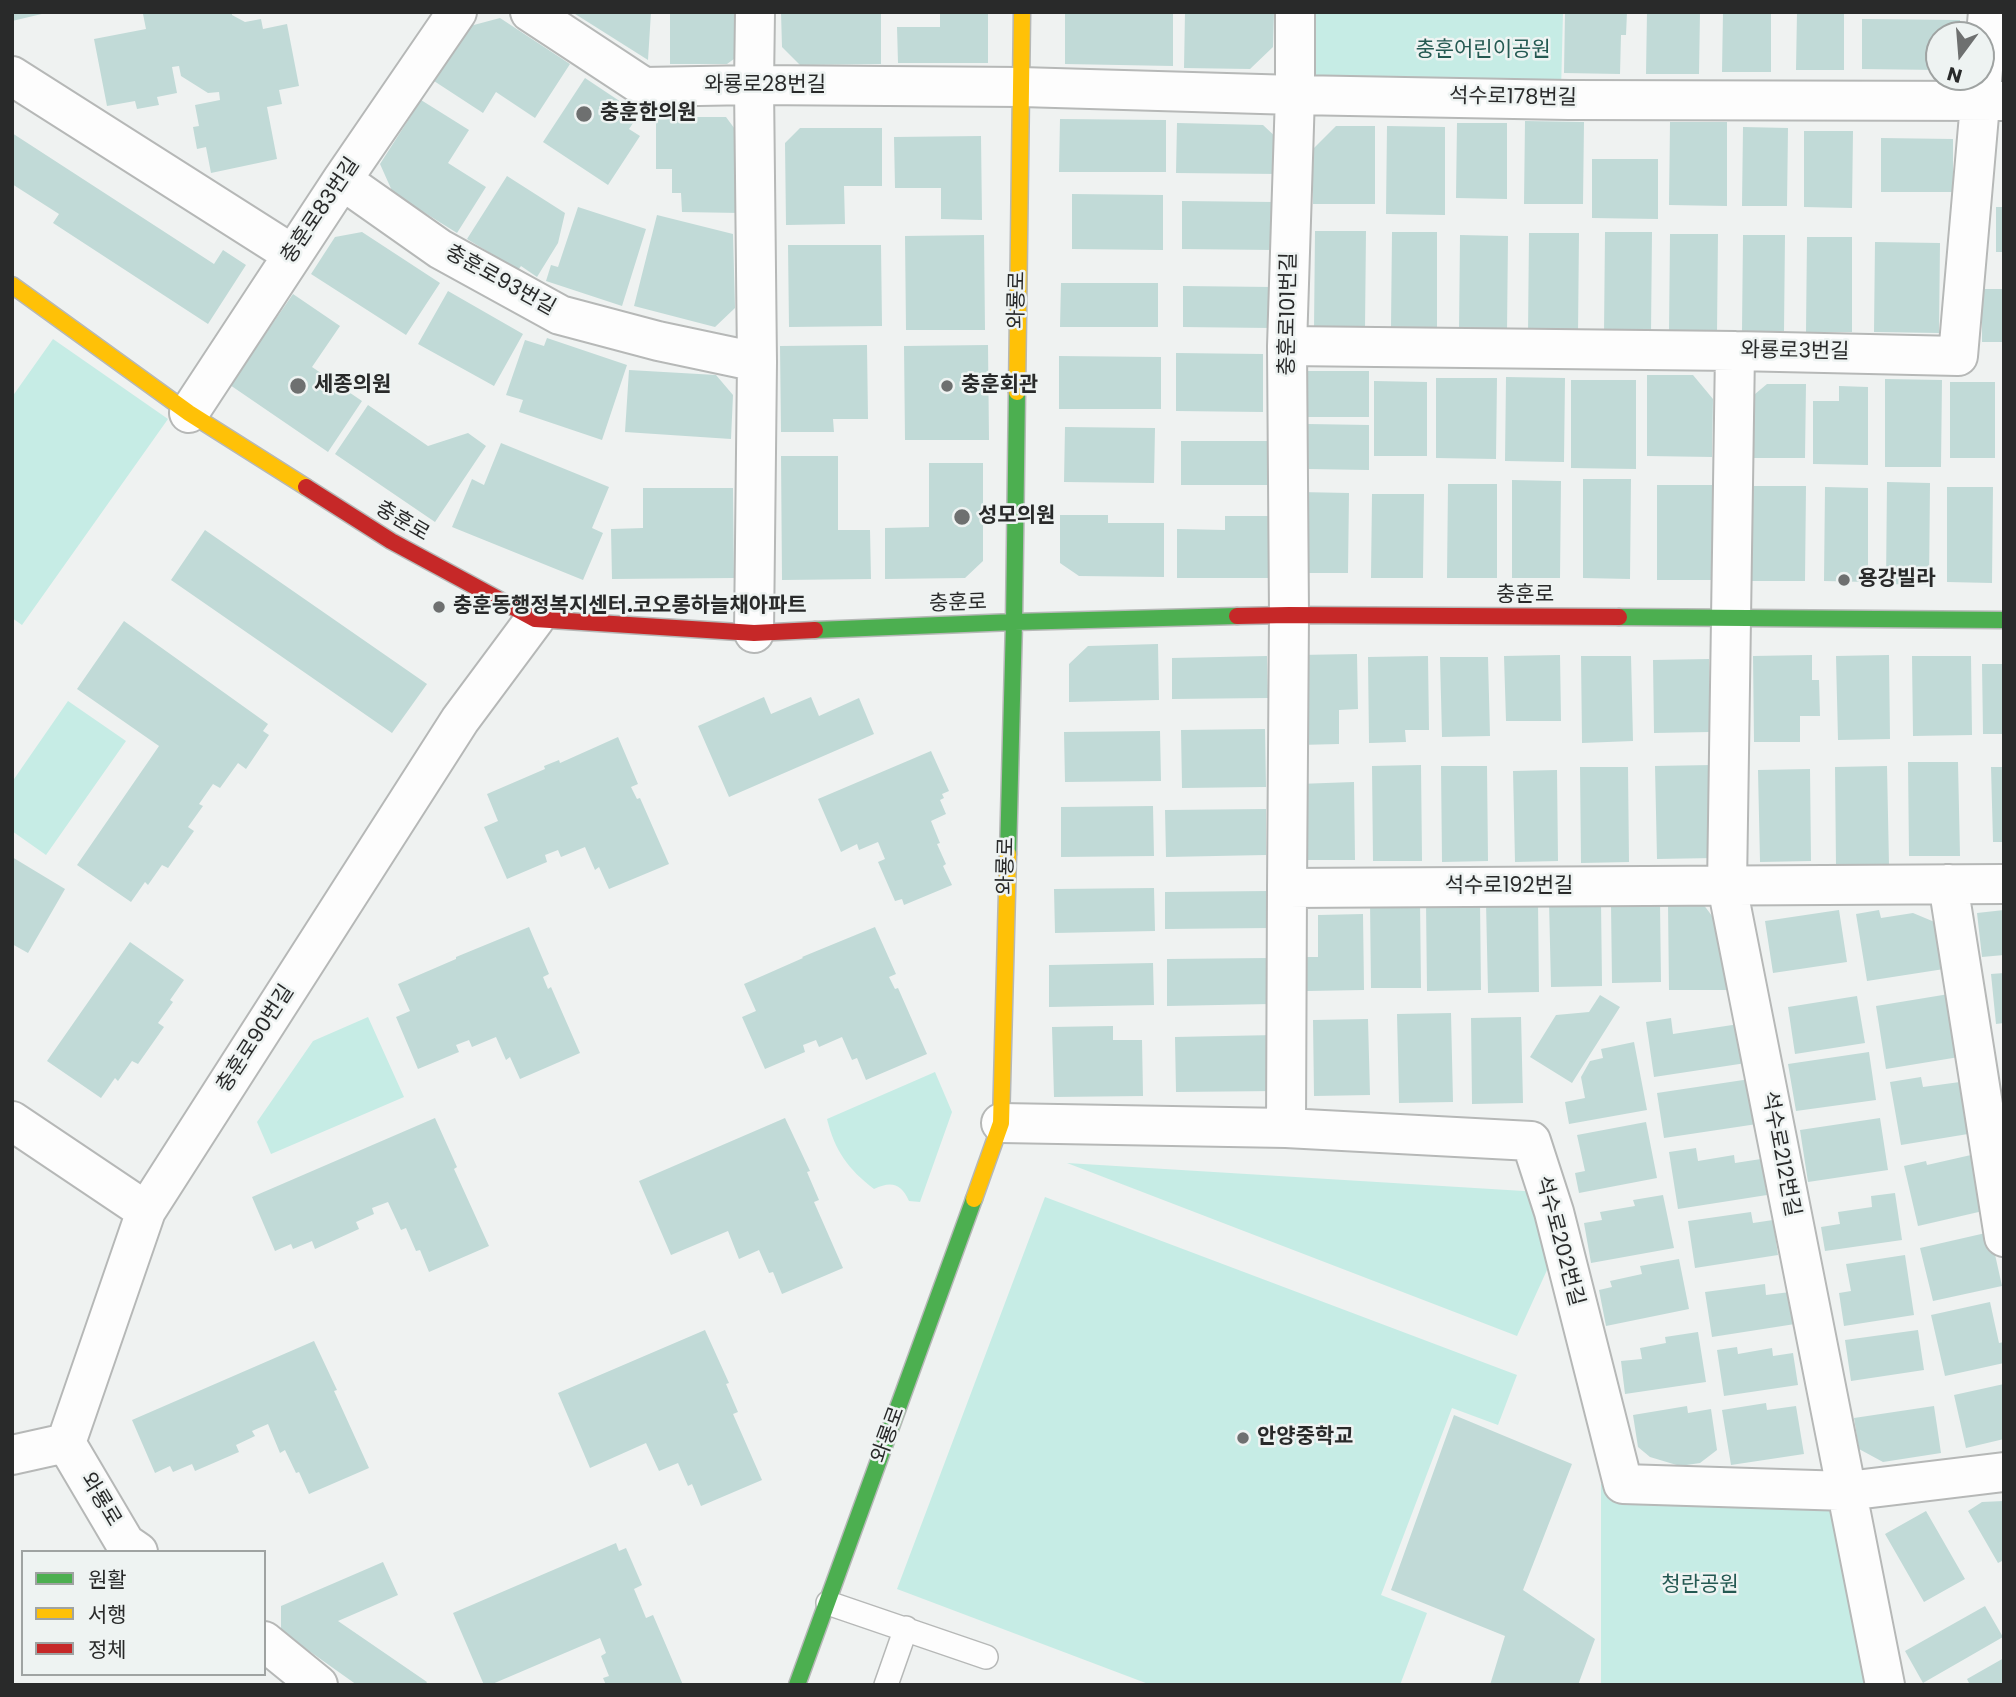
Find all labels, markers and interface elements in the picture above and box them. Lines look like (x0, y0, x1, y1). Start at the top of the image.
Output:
north arrow (1925, 21, 1995, 91)
park label: 충훈어린이공원 (1415, 38, 1551, 64)
text: N (1944, 60, 1965, 90)
street label: 와룡로28번길 (704, 73, 826, 99)
street label: 석수로178번길 (1449, 84, 1577, 112)
place label: 충훈한의원 (600, 101, 697, 127)
marker: 충훈한의원 (574, 104, 594, 124)
street label: 충훈로83번길 (276, 153, 366, 269)
street label: 충훈로93번길 (440, 240, 560, 322)
street label: 충훈로101번길 (1275, 252, 1303, 376)
street label: 와룡로 (1005, 271, 1031, 329)
street label: 와룡로3번길 (1740, 338, 1850, 366)
place label: 세종의원 (314, 373, 391, 399)
place label: 충훈회관 (961, 373, 1038, 399)
marker: 세종의원 (288, 376, 308, 396)
marker: 충훈회관 (939, 378, 955, 394)
street label: 충훈로 (371, 497, 433, 547)
place label: 성모의원 (978, 504, 1055, 530)
marker: 성모의원 (952, 507, 972, 527)
place label: 용강빌라 (1858, 567, 1935, 593)
marker: 용강빌라 (1836, 572, 1852, 588)
street label: 충훈로 (1496, 583, 1554, 609)
street label: 충훈로 (929, 590, 987, 618)
place label: 충훈동행정복지센터.코오롱하늘채아파트 (453, 594, 807, 620)
marker: 충훈동행정복지센터.코오롱하늘채아파트 (431, 599, 447, 615)
street label: 와룡로 (994, 837, 1020, 895)
street label: 석수로192번길 (1445, 874, 1573, 900)
street label: 충훈로90번길 (212, 981, 300, 1097)
street label: 석수로212번길 (1755, 1089, 1805, 1219)
street label: 석수로202번길 (1529, 1173, 1589, 1309)
street label: 와룡로 (867, 1403, 911, 1467)
place label: 안양중학교 (1257, 1425, 1354, 1451)
marker: 안양중학교 (1235, 1430, 1251, 1446)
street label: 와룡로 (74, 1469, 126, 1531)
legend (21, 1550, 266, 1676)
text: 원활 (88, 1565, 127, 1594)
park label: 청란공원 (1661, 1573, 1739, 1599)
text: 서행 (88, 1600, 127, 1629)
text: 정체 (88, 1635, 127, 1664)

